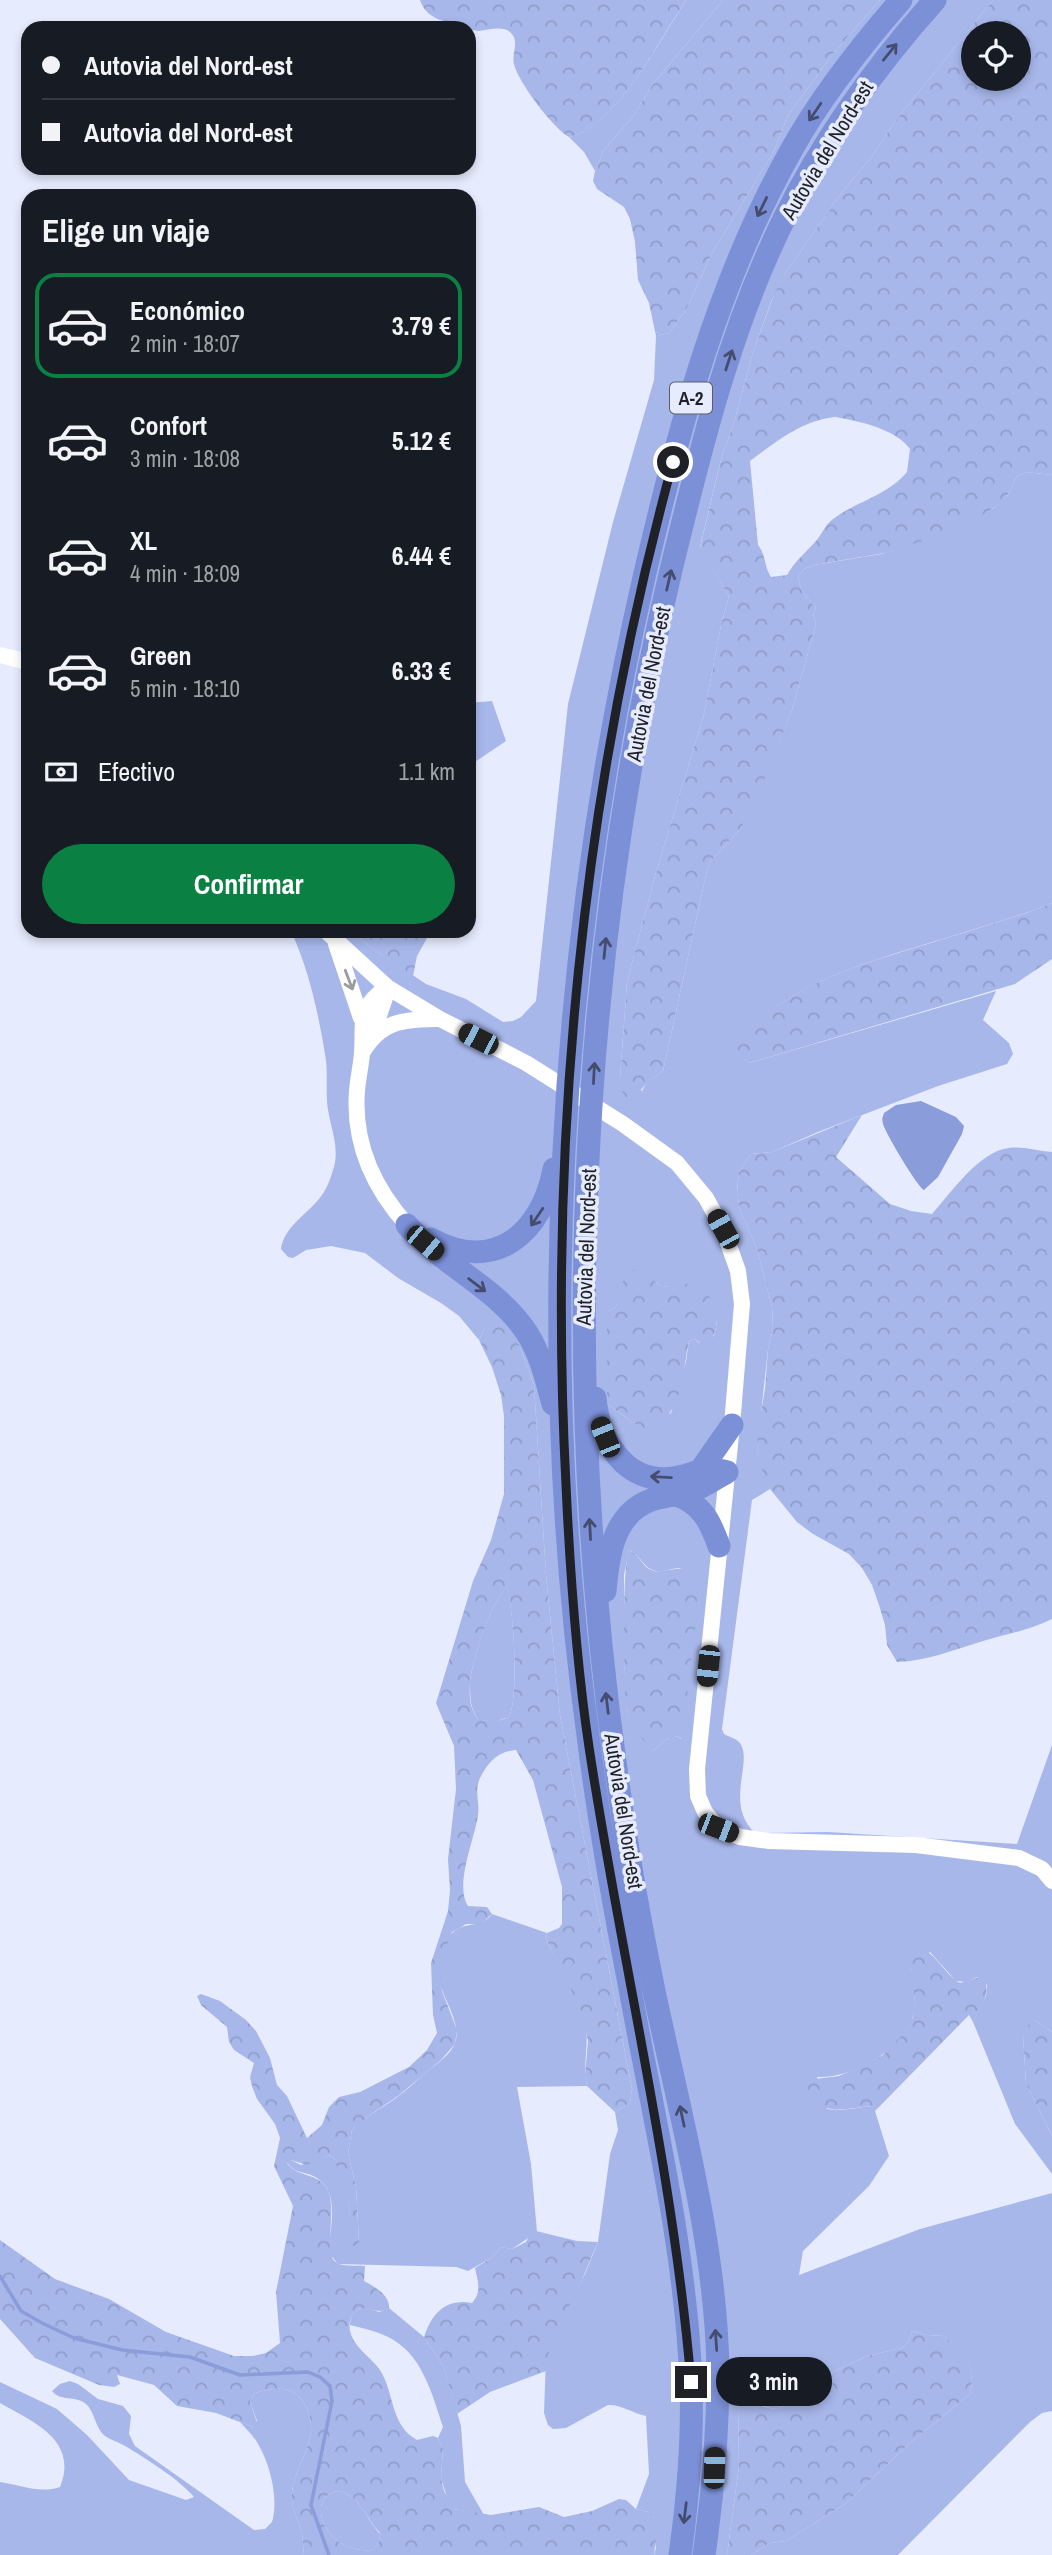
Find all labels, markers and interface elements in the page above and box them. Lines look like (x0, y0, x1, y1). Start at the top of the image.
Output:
map controls (961, 21, 1031, 91)
button: locate (961, 21, 1031, 91)
one-way arrow (883, 44, 898, 62)
text: Autovia del Nord-est (84, 48, 293, 83)
street label: Autovia del Nord-est (774, 75, 880, 226)
one-way arrow (808, 102, 822, 121)
text: Autovia del Nord-est (84, 115, 293, 150)
one-way arrow (755, 196, 768, 217)
text: Elige un viaje (42, 209, 210, 252)
text: Económico (130, 293, 245, 328)
icon: car (46, 294, 109, 357)
text: 3.79 € (392, 308, 451, 343)
text: 2 min · 18:07 (130, 328, 240, 359)
one-way arrow (724, 350, 736, 372)
road number: A-2 (670, 382, 712, 414)
text: Confort (130, 408, 207, 443)
icon: car (46, 409, 109, 472)
text: 5.12 € (392, 423, 451, 458)
text: 3 min · 18:08 (130, 443, 240, 474)
route start (657, 446, 689, 478)
text: XL (130, 523, 157, 558)
icon: car (46, 524, 109, 587)
text: 6.44 € (392, 538, 451, 573)
text: 4 min · 18:09 (130, 558, 240, 589)
one-way arrow (663, 569, 676, 592)
street label: Autovia del Nord-est (619, 604, 677, 765)
text: Green (130, 638, 192, 673)
icon: car (46, 639, 109, 702)
text: 6.33 € (392, 653, 451, 688)
text: 5 min · 18:10 (130, 673, 240, 704)
icon: cash (42, 753, 80, 791)
text: Efectivo (98, 754, 175, 789)
text: 1.1 km (398, 756, 455, 787)
button: Confirmar (42, 844, 455, 924)
one-way arrow (598, 937, 611, 960)
one-way arrow (344, 969, 356, 991)
car (455, 1020, 502, 1058)
one-way arrow (588, 1062, 601, 1085)
street label: Autovia del Nord-est (569, 1168, 603, 1327)
one-way arrow (529, 1206, 543, 1226)
car (704, 1206, 743, 1252)
car (403, 1221, 448, 1265)
one-way arrow (467, 1277, 486, 1292)
car (588, 1414, 623, 1460)
one-way arrow (650, 1471, 673, 1484)
one-way arrow (583, 1518, 596, 1540)
car (696, 1644, 721, 1688)
one-way arrow (601, 1692, 614, 1715)
street label: Autovia del Nord-est (597, 1730, 651, 1891)
car (695, 1811, 742, 1845)
one-way arrow (675, 2105, 689, 2128)
one-way arrow (709, 2329, 722, 2352)
callout: 3 min (716, 2358, 831, 2406)
route end (675, 2366, 707, 2398)
text: 3 min (749, 2366, 799, 2397)
car (703, 2447, 726, 2489)
one-way arrow (679, 2502, 692, 2524)

